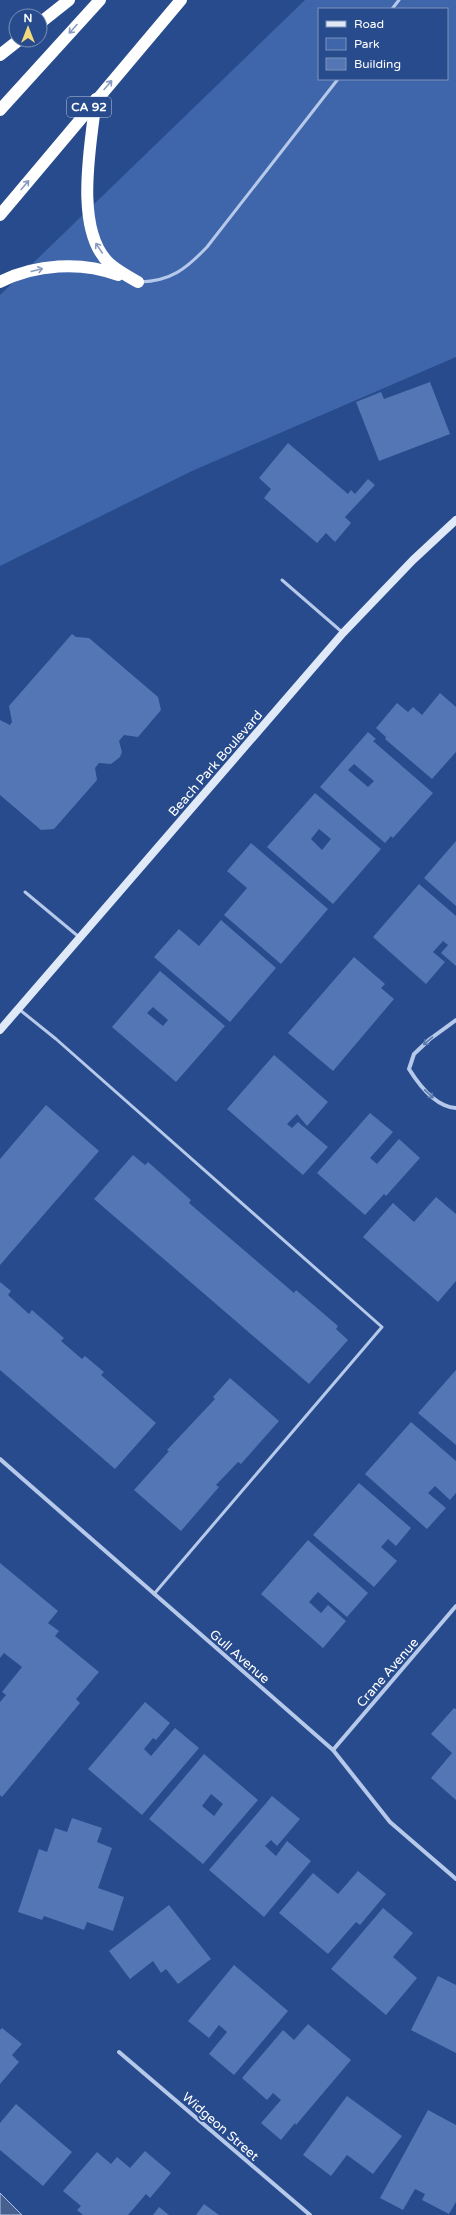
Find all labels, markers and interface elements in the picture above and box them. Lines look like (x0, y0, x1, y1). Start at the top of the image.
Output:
north arrow (8, 8, 48, 48)
legend (318, 8, 448, 80)
text: N (24, 12, 32, 25)
text: Road (354, 17, 384, 31)
one-way arrow (69, 24, 78, 34)
text: Park (354, 37, 380, 51)
text: Building (354, 57, 401, 71)
one-way arrow (104, 79, 113, 90)
road number: CA 92 (67, 97, 111, 117)
one-way arrow (20, 179, 29, 190)
one-way arrow (95, 243, 103, 254)
one-way arrow (30, 265, 43, 273)
street label: Beach Park Boulevard (165, 707, 266, 820)
one-way arrow (423, 1036, 433, 1046)
one-way arrow (424, 1089, 434, 1098)
street label: Gull Avenue (206, 1626, 273, 1687)
street label: Crane Avenue (353, 1635, 422, 1711)
street label: Widgeon Street (179, 2089, 262, 2164)

